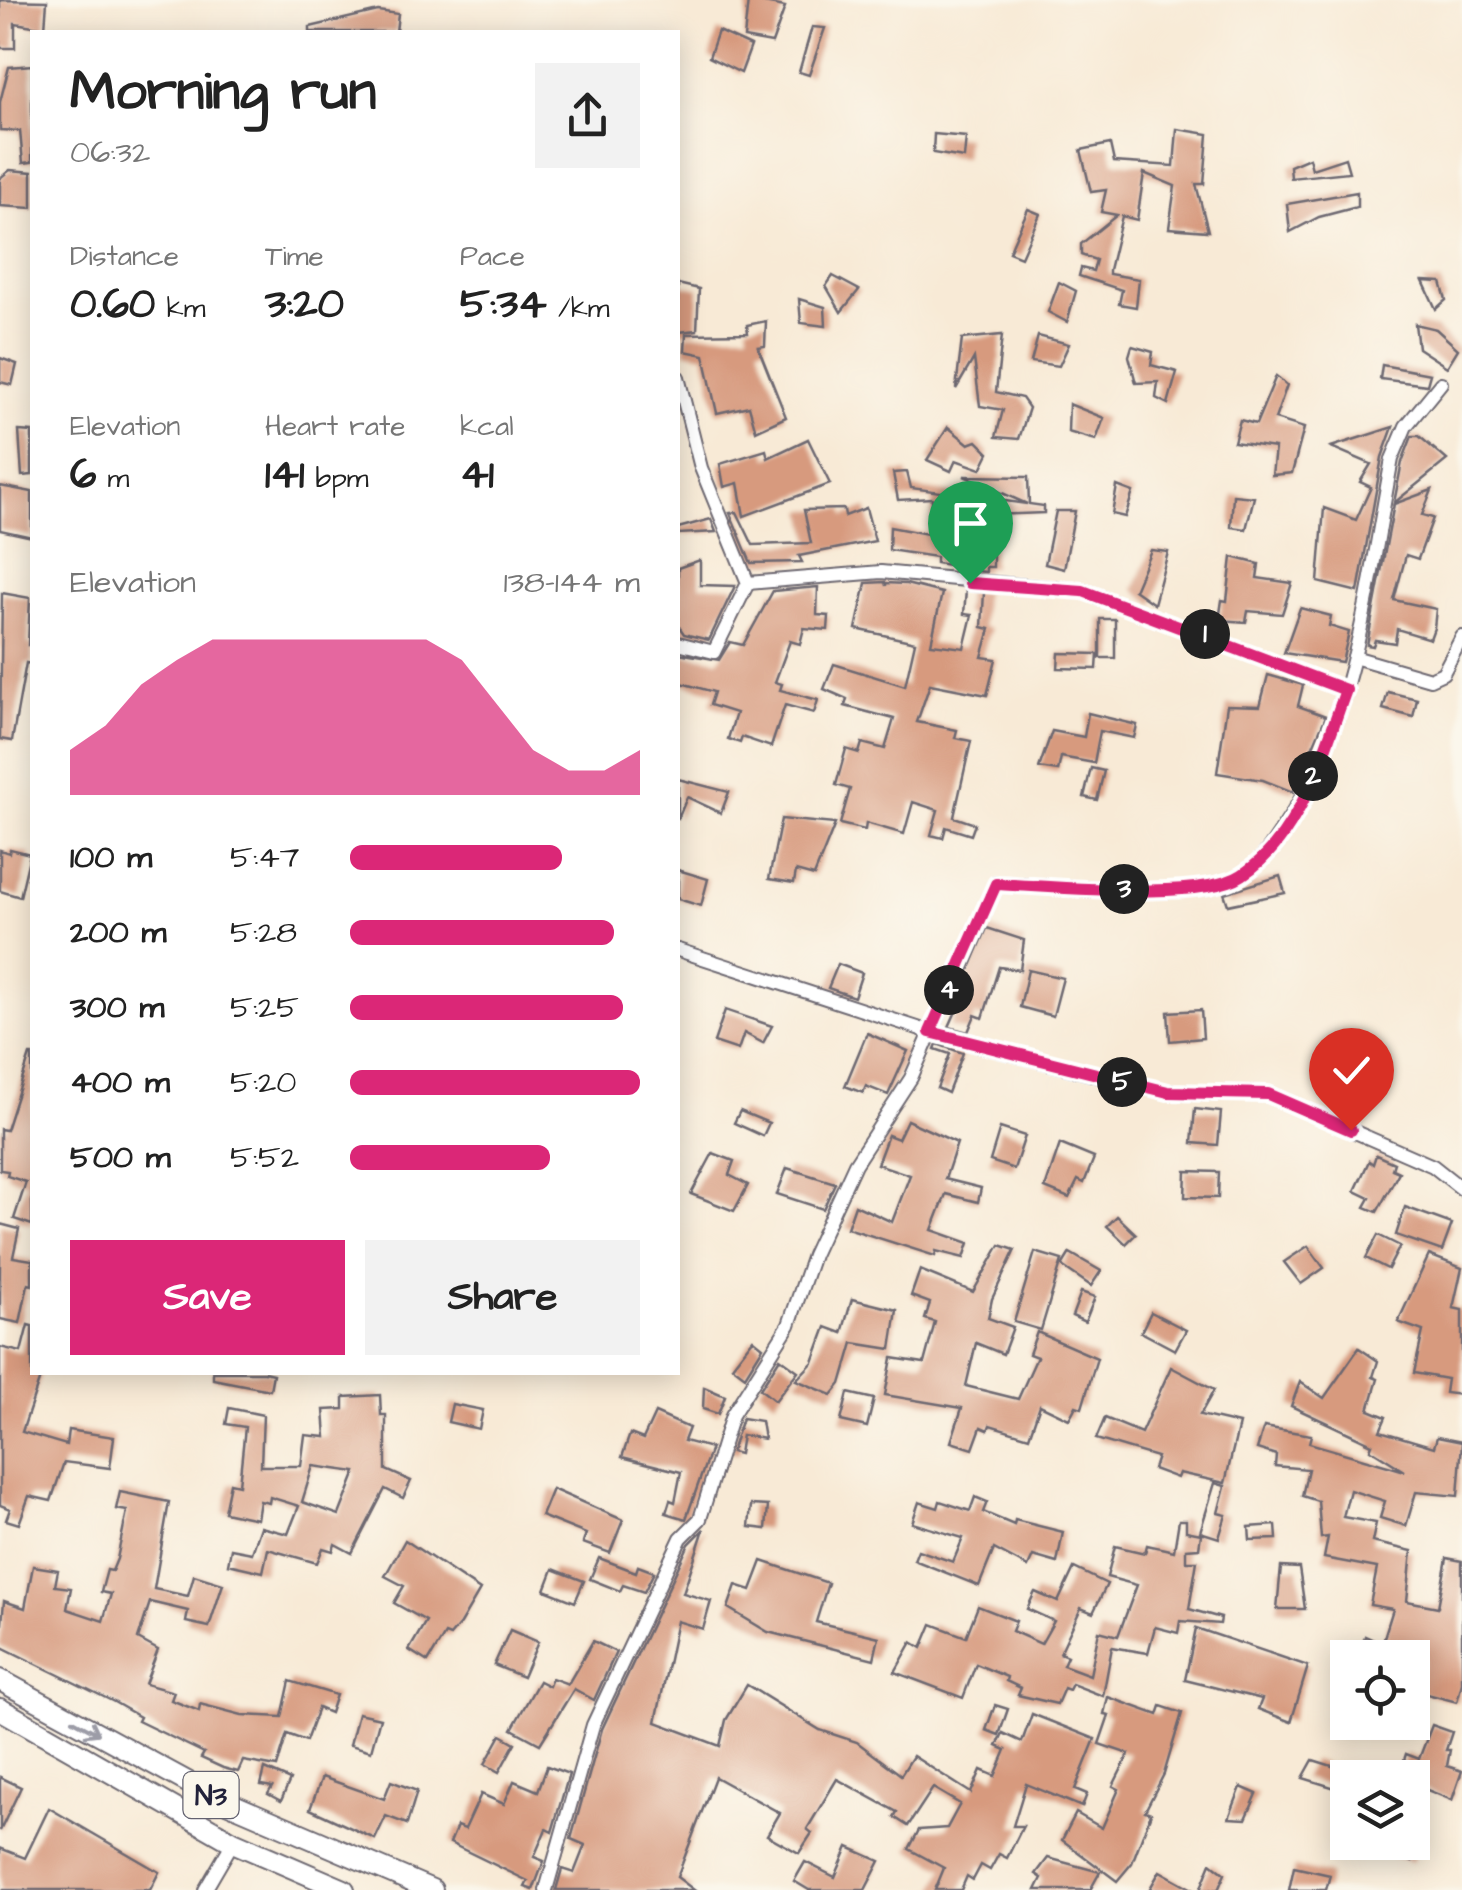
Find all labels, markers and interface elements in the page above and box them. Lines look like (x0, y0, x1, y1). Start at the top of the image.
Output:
text: Morning run (70, 54, 376, 130)
button: share (535, 63, 640, 168)
text: 06:32 (70, 130, 150, 175)
text: Distance (70, 237, 179, 276)
text: Time (265, 237, 324, 276)
text: Pace (460, 237, 525, 276)
text: 0.60 (70, 276, 155, 334)
text: 3:20 (265, 276, 344, 334)
text: 5:34 (460, 276, 547, 334)
text: km (155, 289, 205, 328)
text: /km (547, 289, 610, 328)
text: Elevation (70, 407, 180, 446)
text: Heart rate (265, 407, 406, 446)
text: kcal (460, 407, 514, 446)
text: 6 (70, 446, 96, 504)
text: 141 (265, 446, 304, 504)
text: 41 (460, 446, 494, 504)
text: m (96, 459, 129, 498)
text: bpm (304, 459, 369, 498)
pin (928, 481, 1013, 584)
icon: arrive (943, 496, 998, 551)
text: Elevation (70, 560, 196, 605)
text: 138–144 m (504, 560, 640, 605)
pin: 1 (1180, 609, 1230, 659)
text: 1 (1203, 614, 1207, 653)
pin: 2 (1288, 751, 1338, 801)
text: 2 (1305, 756, 1321, 795)
text: 100 m (70, 835, 152, 880)
text: 5:47 (230, 835, 299, 880)
pin: 3 (1099, 864, 1149, 914)
text: 3 (1117, 869, 1131, 908)
text: 200 m (70, 910, 166, 955)
text: 5:28 (230, 910, 297, 955)
pin: 4 (924, 965, 974, 1015)
text: 4 (939, 970, 959, 1009)
text: 300 m (70, 985, 164, 1030)
text: 5:25 (230, 985, 299, 1030)
pin (1309, 1028, 1394, 1131)
icon: check (1324, 1043, 1379, 1098)
pin: 5 (1097, 1057, 1147, 1107)
text: 400 m (70, 1060, 170, 1105)
text: 5:20 (230, 1060, 297, 1105)
text: 5 (1112, 1062, 1132, 1101)
text: 500 m (70, 1135, 171, 1180)
text: 5:52 (230, 1135, 299, 1180)
button: Save (70, 1240, 345, 1355)
button: Share (365, 1240, 640, 1355)
map controls (1330, 1640, 1430, 1860)
button: locate (1330, 1640, 1430, 1740)
one-way arrow (70, 1717, 100, 1737)
button: layers (1330, 1760, 1430, 1860)
road number: N3 (184, 1772, 238, 1818)

